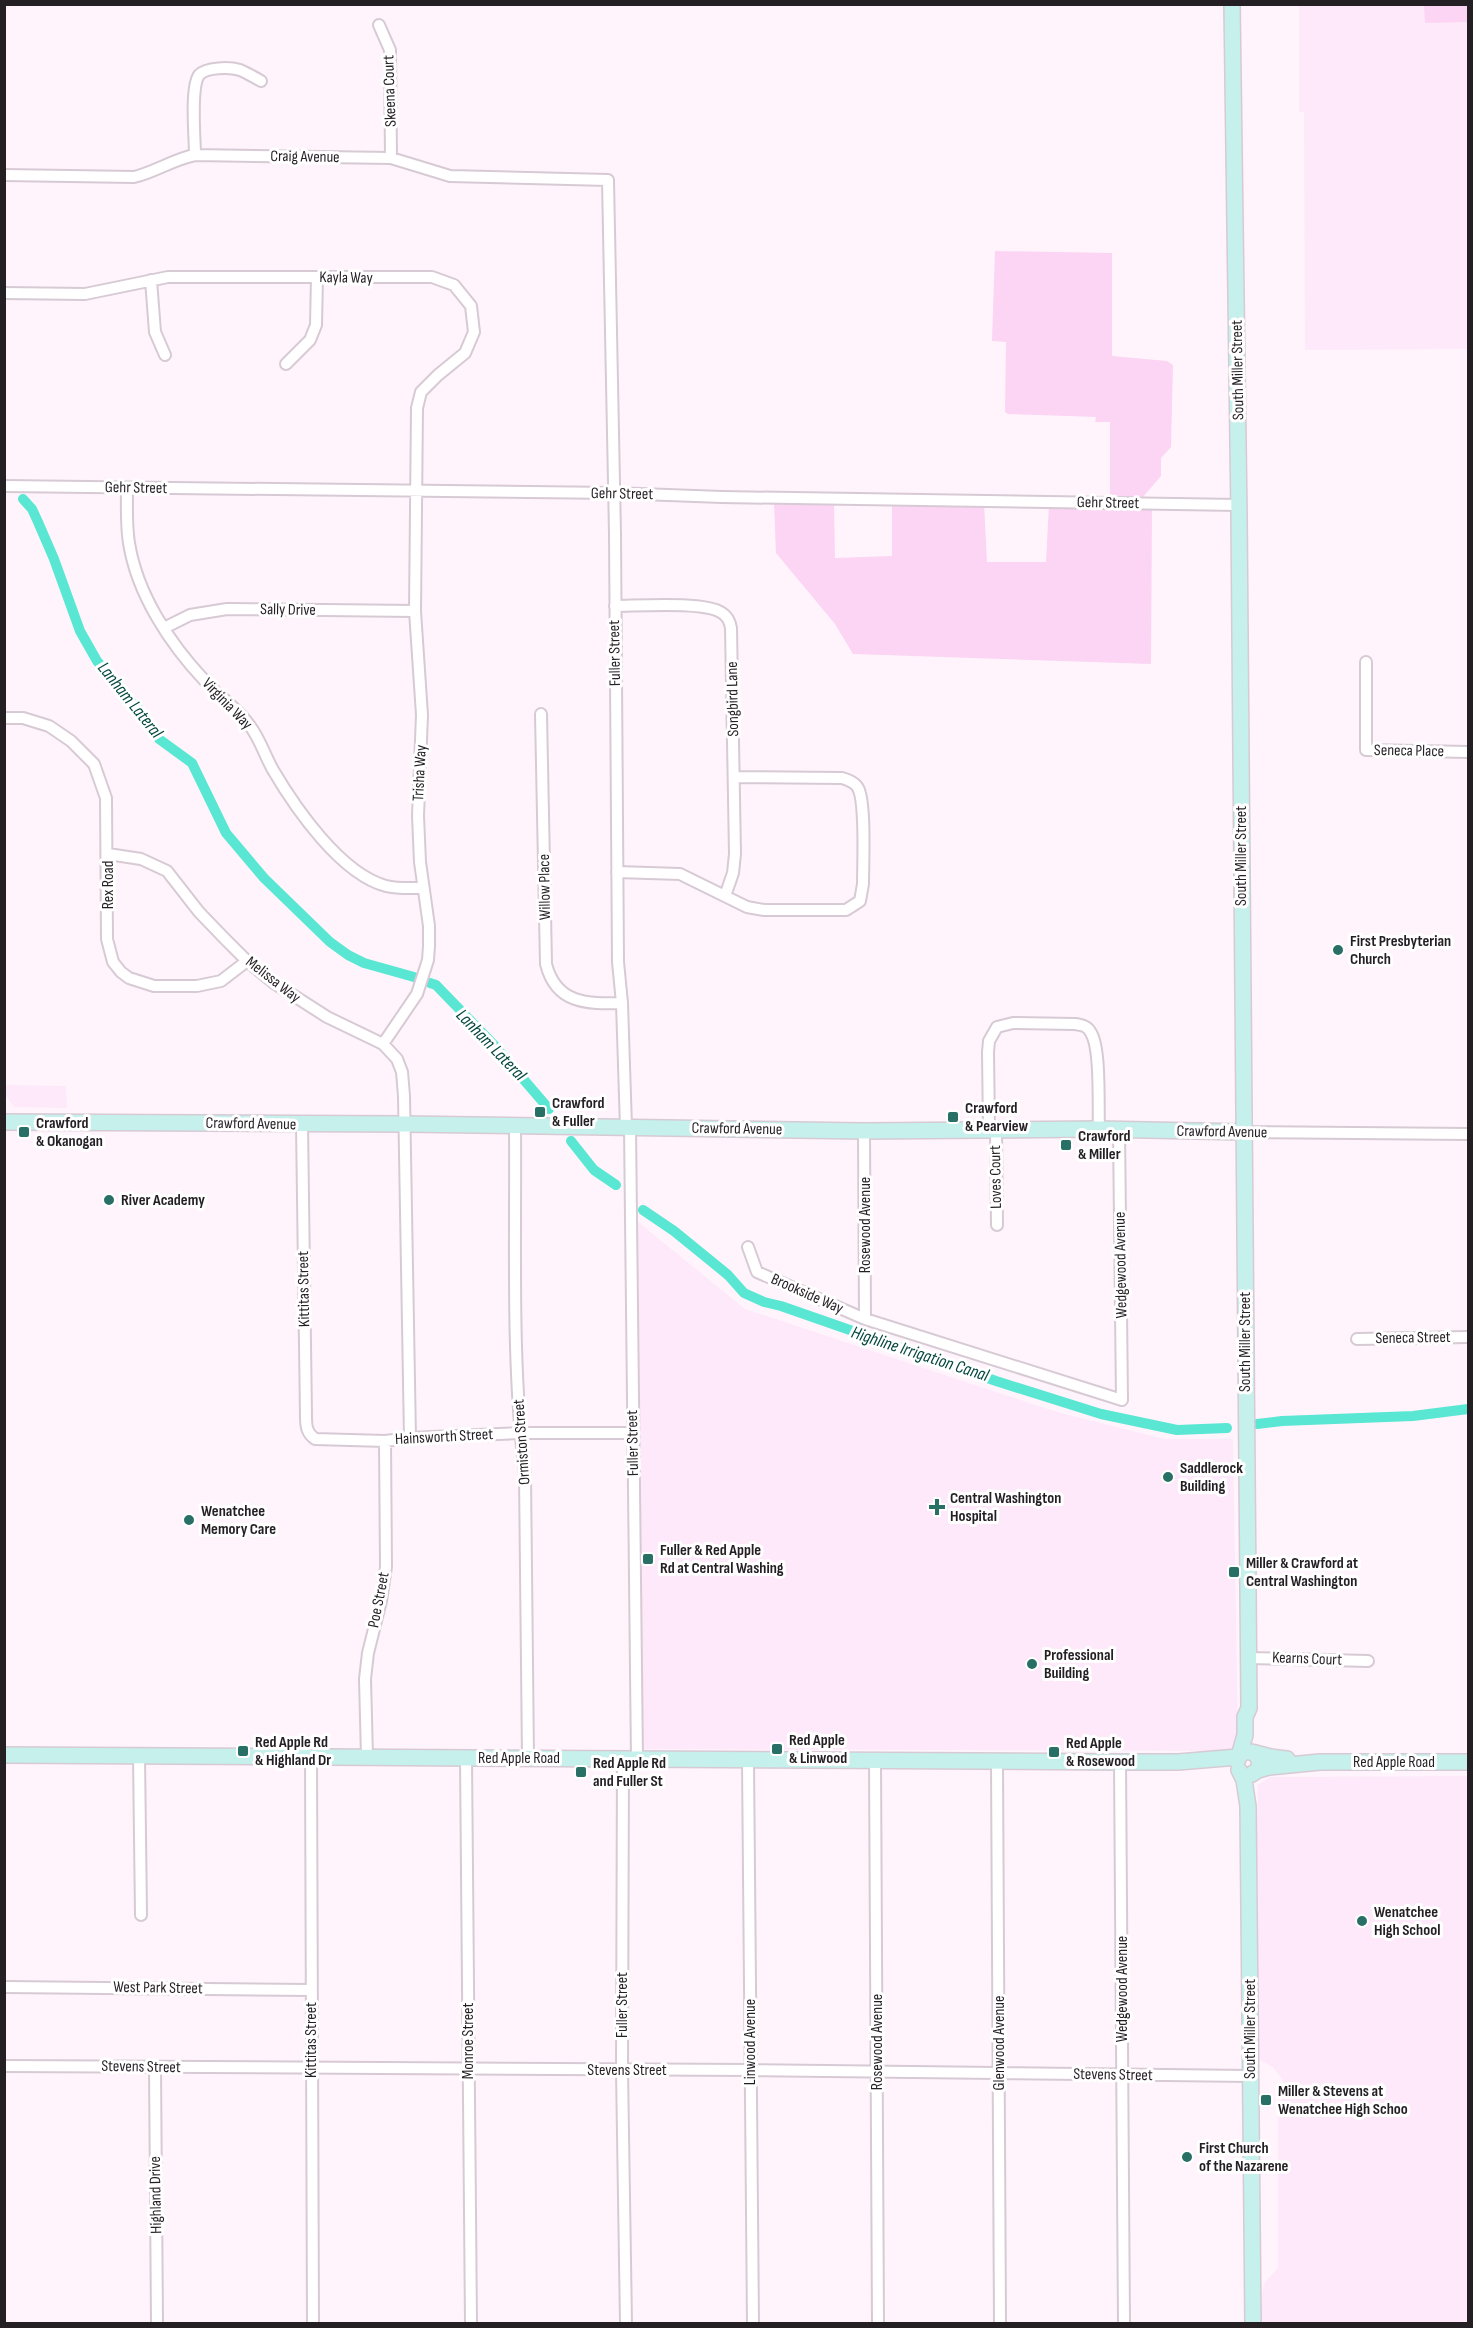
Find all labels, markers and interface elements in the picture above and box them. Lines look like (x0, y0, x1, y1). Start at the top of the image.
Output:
street label: Skeena Court (379, 55, 401, 127)
street label: Craig Avenue (270, 147, 340, 167)
street label: Kayla Way (319, 268, 373, 288)
street label: South Miller Street (1228, 320, 1248, 420)
street label: Gehr Street (105, 478, 167, 498)
street label: Gehr Street (591, 484, 653, 504)
street label: Gehr Street (1077, 493, 1139, 513)
street label: Sally Drive (260, 600, 316, 620)
street label: Fuller Street (605, 620, 625, 686)
water label: Lanham Lateral (93, 658, 167, 743)
street label: Songbird Lane (723, 661, 743, 737)
street label: Virginia Way (198, 674, 256, 734)
street label: Seneca Place (1374, 741, 1444, 761)
street label: Trisha Way (409, 744, 431, 802)
street label: South Miller Street (1232, 806, 1251, 906)
street label: Willow Place (535, 854, 555, 920)
street label: Rex Road (99, 861, 118, 909)
place label: First Presbyterian Church (1350, 932, 1451, 969)
marker: First Presbyterian Church (1331, 943, 1345, 957)
street label: Melissa Way (242, 953, 304, 1007)
water label: Lanham Lateral (452, 1005, 531, 1086)
place label: Crawford & Fuller (552, 1094, 605, 1131)
place label: Crawford & Pearview (965, 1099, 1028, 1136)
marker: Crawford & Fuller (533, 1105, 547, 1119)
marker: Crawford & Pearview (946, 1110, 960, 1124)
place label: Crawford & Okanogan (36, 1114, 103, 1151)
street label: Crawford Avenue (205, 1114, 297, 1134)
street label: Crawford Avenue (691, 1119, 783, 1139)
street label: Crawford Avenue (1176, 1122, 1268, 1142)
marker: Crawford & Okanogan (17, 1125, 31, 1139)
place label: Crawford & Miller (1078, 1127, 1131, 1164)
marker: Crawford & Miller (1059, 1138, 1073, 1152)
street label: Loves Court (986, 1145, 1006, 1209)
street label: Rosewood Avenue (856, 1177, 875, 1273)
place label: River Academy (121, 1191, 205, 1210)
marker: River Academy (102, 1193, 116, 1207)
street label: Wedgewood Avenue (1111, 1212, 1131, 1318)
street label: Kittitas Street (294, 1251, 314, 1327)
street label: Brookside Way (768, 1270, 846, 1318)
street label: South Miller Street (1236, 1292, 1255, 1392)
water label: Highline Irrigation Canal (849, 1322, 992, 1386)
street label: Seneca Street (1375, 1328, 1451, 1348)
street label: Ormiston Street (510, 1398, 534, 1486)
street label: Fuller Street (623, 1410, 643, 1476)
street label: Hainsworth Street (394, 1425, 494, 1449)
place label: Saddlerock Building (1180, 1459, 1243, 1496)
marker: Saddlerock Building (1161, 1470, 1175, 1484)
place label: Central Washington Hospital (950, 1489, 1061, 1526)
marker: Central Washington Hospital (928, 1498, 946, 1516)
place label: Wenatchee Memory Care (201, 1502, 276, 1539)
marker: Wenatchee Memory Care (182, 1513, 196, 1527)
place label: Fuller & Red Apple Rd at Central Washing (660, 1541, 784, 1578)
marker: Fuller & Red Apple Rd at Central Washing (641, 1552, 655, 1566)
place label: Miller & Crawford at Central Washington (1246, 1554, 1358, 1591)
marker: Miller & Crawford at Central Washington (1227, 1565, 1241, 1579)
street label: Poe Street (364, 1571, 394, 1629)
place label: Professional Building (1044, 1646, 1114, 1683)
street label: Kearns Court (1272, 1648, 1342, 1670)
marker: Professional Building (1025, 1657, 1039, 1671)
place label: Red Apple & Linwood (789, 1731, 847, 1768)
place label: Red Apple Rd & Highland Dr (255, 1733, 331, 1770)
place label: Red Apple & Rosewood (1066, 1734, 1135, 1771)
marker: Red Apple & Linwood (770, 1742, 784, 1756)
marker: Red Apple Rd & Highland Dr (236, 1744, 250, 1758)
marker: Red Apple & Rosewood (1047, 1745, 1061, 1759)
street label: Red Apple Road (478, 1749, 560, 1768)
street label: Red Apple Road (1353, 1753, 1435, 1772)
place label: Red Apple Rd and Fuller St (593, 1754, 666, 1791)
marker: Red Apple Rd and Fuller St (574, 1765, 588, 1779)
place label: Wenatchee High School (1374, 1903, 1440, 1940)
marker: Wenatchee High School (1355, 1914, 1369, 1928)
street label: Wedgewood Avenue (1113, 1936, 1132, 2042)
street label: Fuller Street (613, 1972, 632, 2038)
street label: West Park Street (113, 1978, 203, 1998)
street label: South Miller Street (1241, 1979, 1260, 2079)
street label: Rosewood Avenue (868, 1994, 887, 2090)
street label: Glenwood Avenue (990, 1996, 1009, 2090)
street label: Linwood Avenue (741, 1999, 760, 2085)
street label: Kittitas Street (302, 2002, 321, 2078)
street label: Monroe Street (459, 2003, 478, 2079)
street label: Stevens Street (101, 2057, 181, 2077)
street label: Stevens Street (587, 2061, 667, 2080)
street label: Stevens Street (1073, 2065, 1153, 2085)
place label: Miller & Stevens at Wenatchee High Schoo (1278, 2082, 1408, 2119)
marker: Miller & Stevens at Wenatchee High Schoo (1259, 2093, 1273, 2107)
place label: First Church of the Nazarene (1199, 2139, 1289, 2176)
marker: First Church of the Nazarene (1180, 2150, 1194, 2164)
street label: Highland Drive (146, 2156, 166, 2234)

